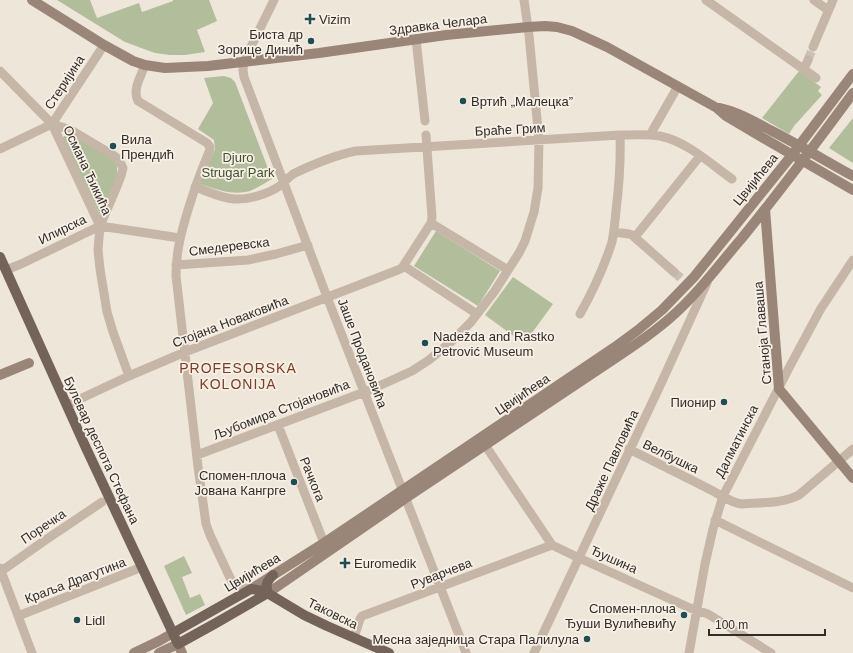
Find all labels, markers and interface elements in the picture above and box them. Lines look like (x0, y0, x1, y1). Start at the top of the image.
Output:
street label: Здравка Челара (388, 11, 489, 38)
place label: Vizim (319, 12, 351, 27)
marker: Vizim (304, 13, 316, 25)
place label: Биста др Зорице Динић (218, 27, 303, 57)
marker: Биста др Зорице Динић (306, 36, 316, 46)
street label: Стеријина (41, 52, 88, 112)
place label: Вртић „Малецка” (471, 94, 573, 109)
marker: Вртић „Малецка” (458, 96, 468, 106)
street label: Браће Грим (474, 120, 546, 139)
street label: Османа Ђикића (60, 123, 115, 218)
place label: Вила Прендић (121, 132, 174, 162)
marker: Вила Прендић (108, 141, 118, 151)
park label: Djuro Strugar Park (202, 150, 275, 180)
street label: Цвијићева (730, 150, 781, 208)
street label: Илирска (36, 211, 89, 247)
street label: Смедеревска (188, 234, 271, 259)
street label: Станоја Главаша (750, 280, 774, 385)
street label: Стојана Новаковића (170, 292, 291, 350)
street label: Јаше Продановића (335, 296, 391, 411)
place label: Nadežda and Rastko Petrović Museum (433, 329, 554, 359)
marker: Nadežda and Rastko Petrović Museum (420, 338, 430, 348)
district label: PROFESORSKA KOLONIJA (179, 360, 297, 392)
street label: Цвијићева (492, 370, 553, 418)
street label: Булевар деспота Стефана (61, 374, 143, 527)
street label: Љубомира Стојановића (211, 376, 352, 442)
place label: Пионир (670, 395, 716, 410)
marker: Пионир (719, 397, 729, 407)
street label: Далматинска (712, 402, 762, 480)
street label: Драже Павловића (582, 407, 642, 513)
street label: Велбушка (640, 436, 702, 477)
street label: Рачкога (297, 455, 329, 504)
place label: Спомен-плоча Јована Кангрге (195, 468, 287, 498)
marker: Спомен-плоча Јована Кангрге (289, 477, 299, 487)
street label: Поречка (18, 506, 69, 547)
street label: Ђушина (588, 542, 640, 577)
street label: Цвијићева (222, 550, 284, 595)
street label: Краља Драгутина (23, 554, 128, 607)
street label: Руварчева (409, 555, 475, 592)
place label: Euromedik (354, 556, 417, 571)
marker: Euromedik (339, 557, 351, 569)
street label: Таковска (305, 595, 361, 632)
place label: Спомен-плоча Ђуши Вулићевићу (565, 601, 677, 631)
marker: Спомен-плоча Ђуши Вулићевићу (679, 610, 689, 620)
scale bar (709, 611, 825, 637)
place label: Lidl (85, 613, 105, 628)
marker: Lidl (72, 615, 82, 625)
text: 100 m (715, 618, 748, 632)
place label: Месна заједница Стара Палилула (372, 632, 580, 647)
marker: Месна заједница Стара Палилула (582, 634, 592, 644)

